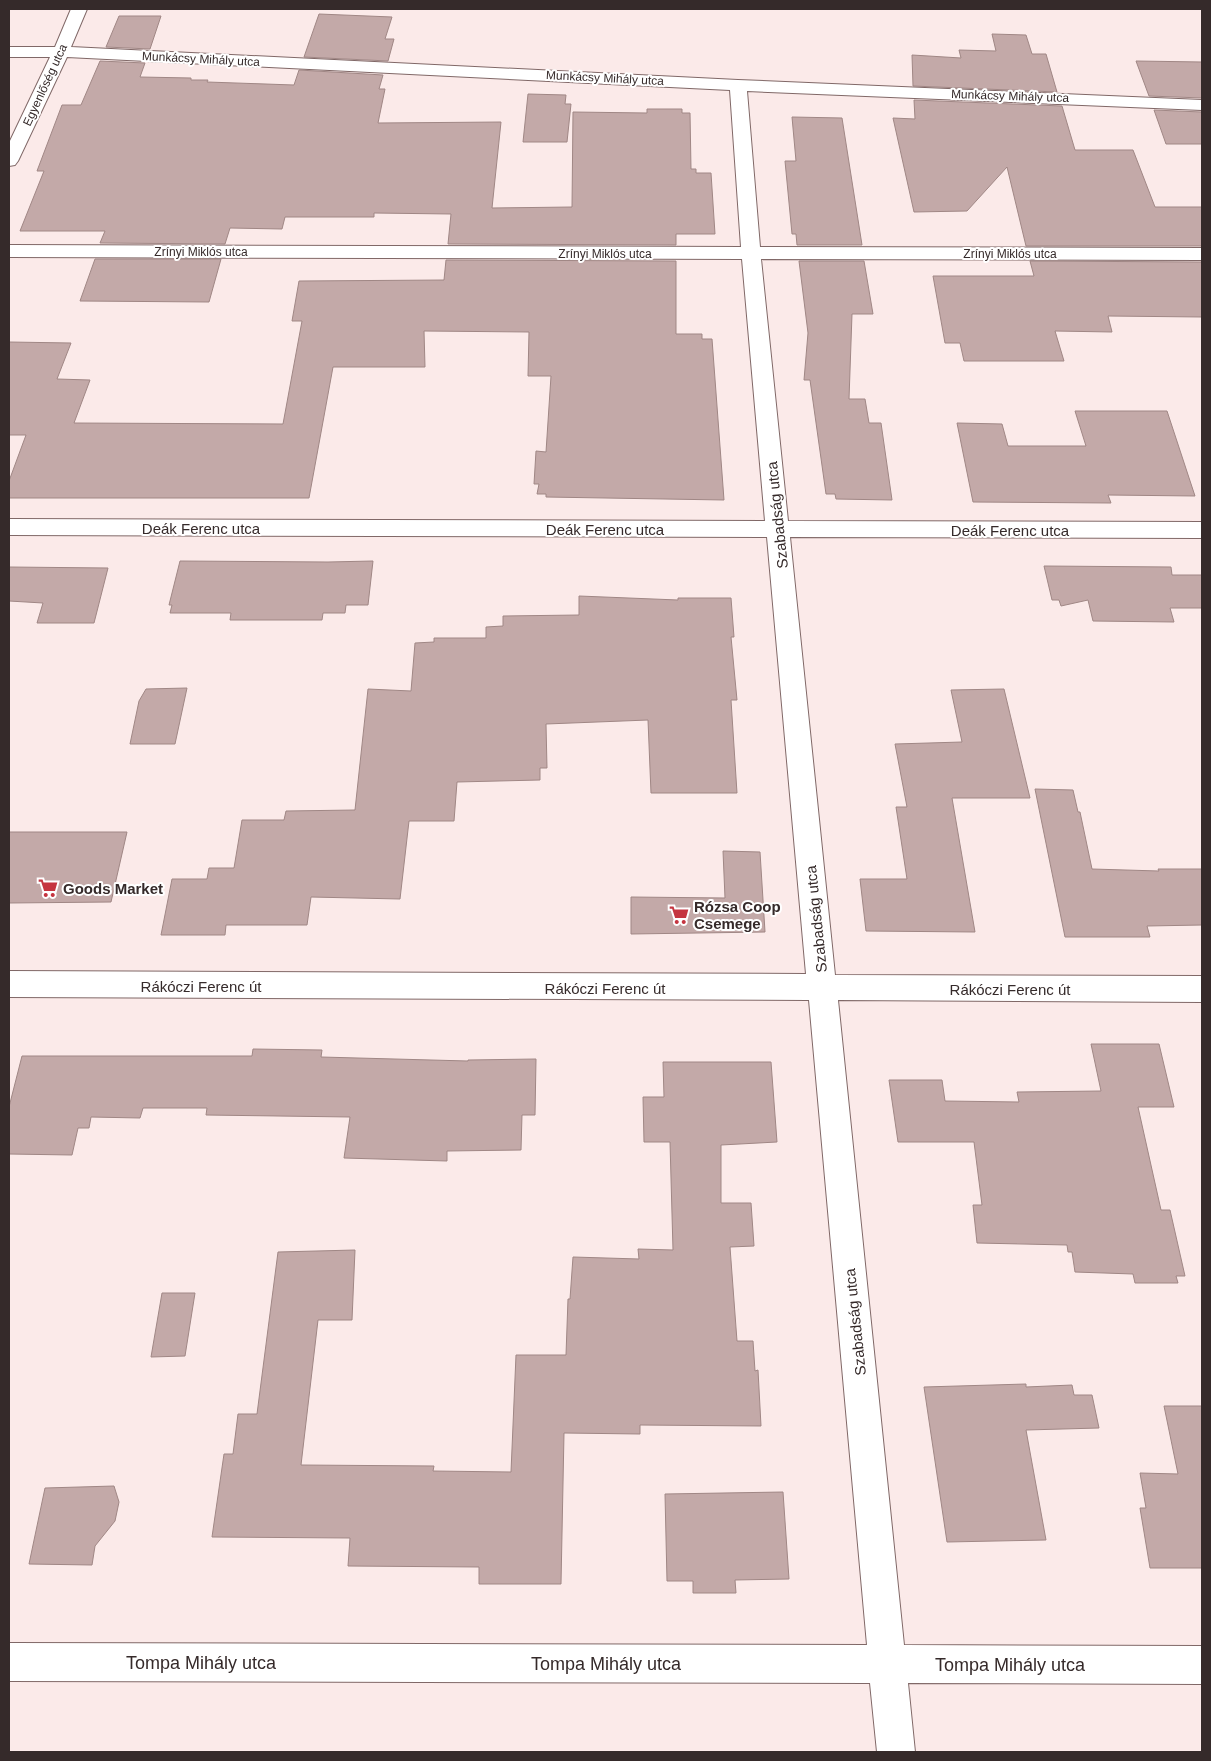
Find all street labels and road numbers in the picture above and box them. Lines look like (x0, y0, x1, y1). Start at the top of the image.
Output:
street label: Egyenlőség utca (20, 42, 70, 128)
street label: Munkácsy Mihály utca (142, 49, 261, 69)
street label: Munkácsy Mihály utca (546, 68, 665, 88)
street label: Munkácsy Mihály utca (951, 87, 1070, 105)
street label: Zrínyi Miklós utca (154, 245, 248, 259)
street label: Zrínyi Miklós utca (558, 247, 652, 261)
street label: Zrínyi Miklós utca (963, 247, 1057, 261)
street label: Szabadság utca (763, 460, 791, 569)
street label: Deák Ferenc utca (142, 520, 261, 537)
street label: Deák Ferenc utca (546, 521, 665, 538)
street label: Deák Ferenc utca (951, 522, 1070, 539)
street label: Szabadság utca (802, 864, 830, 973)
street label: Rákóczi Ferenc út (141, 978, 262, 995)
street label: Rákóczi Ferenc út (545, 980, 666, 997)
street label: Rákóczi Ferenc út (950, 981, 1071, 998)
street label: Szabadság utca (841, 1267, 869, 1376)
street label: Tompa Mihály utca (126, 1653, 277, 1673)
street label: Tompa Mihály utca (531, 1654, 682, 1674)
street label: Tompa Mihály utca (935, 1655, 1086, 1675)

